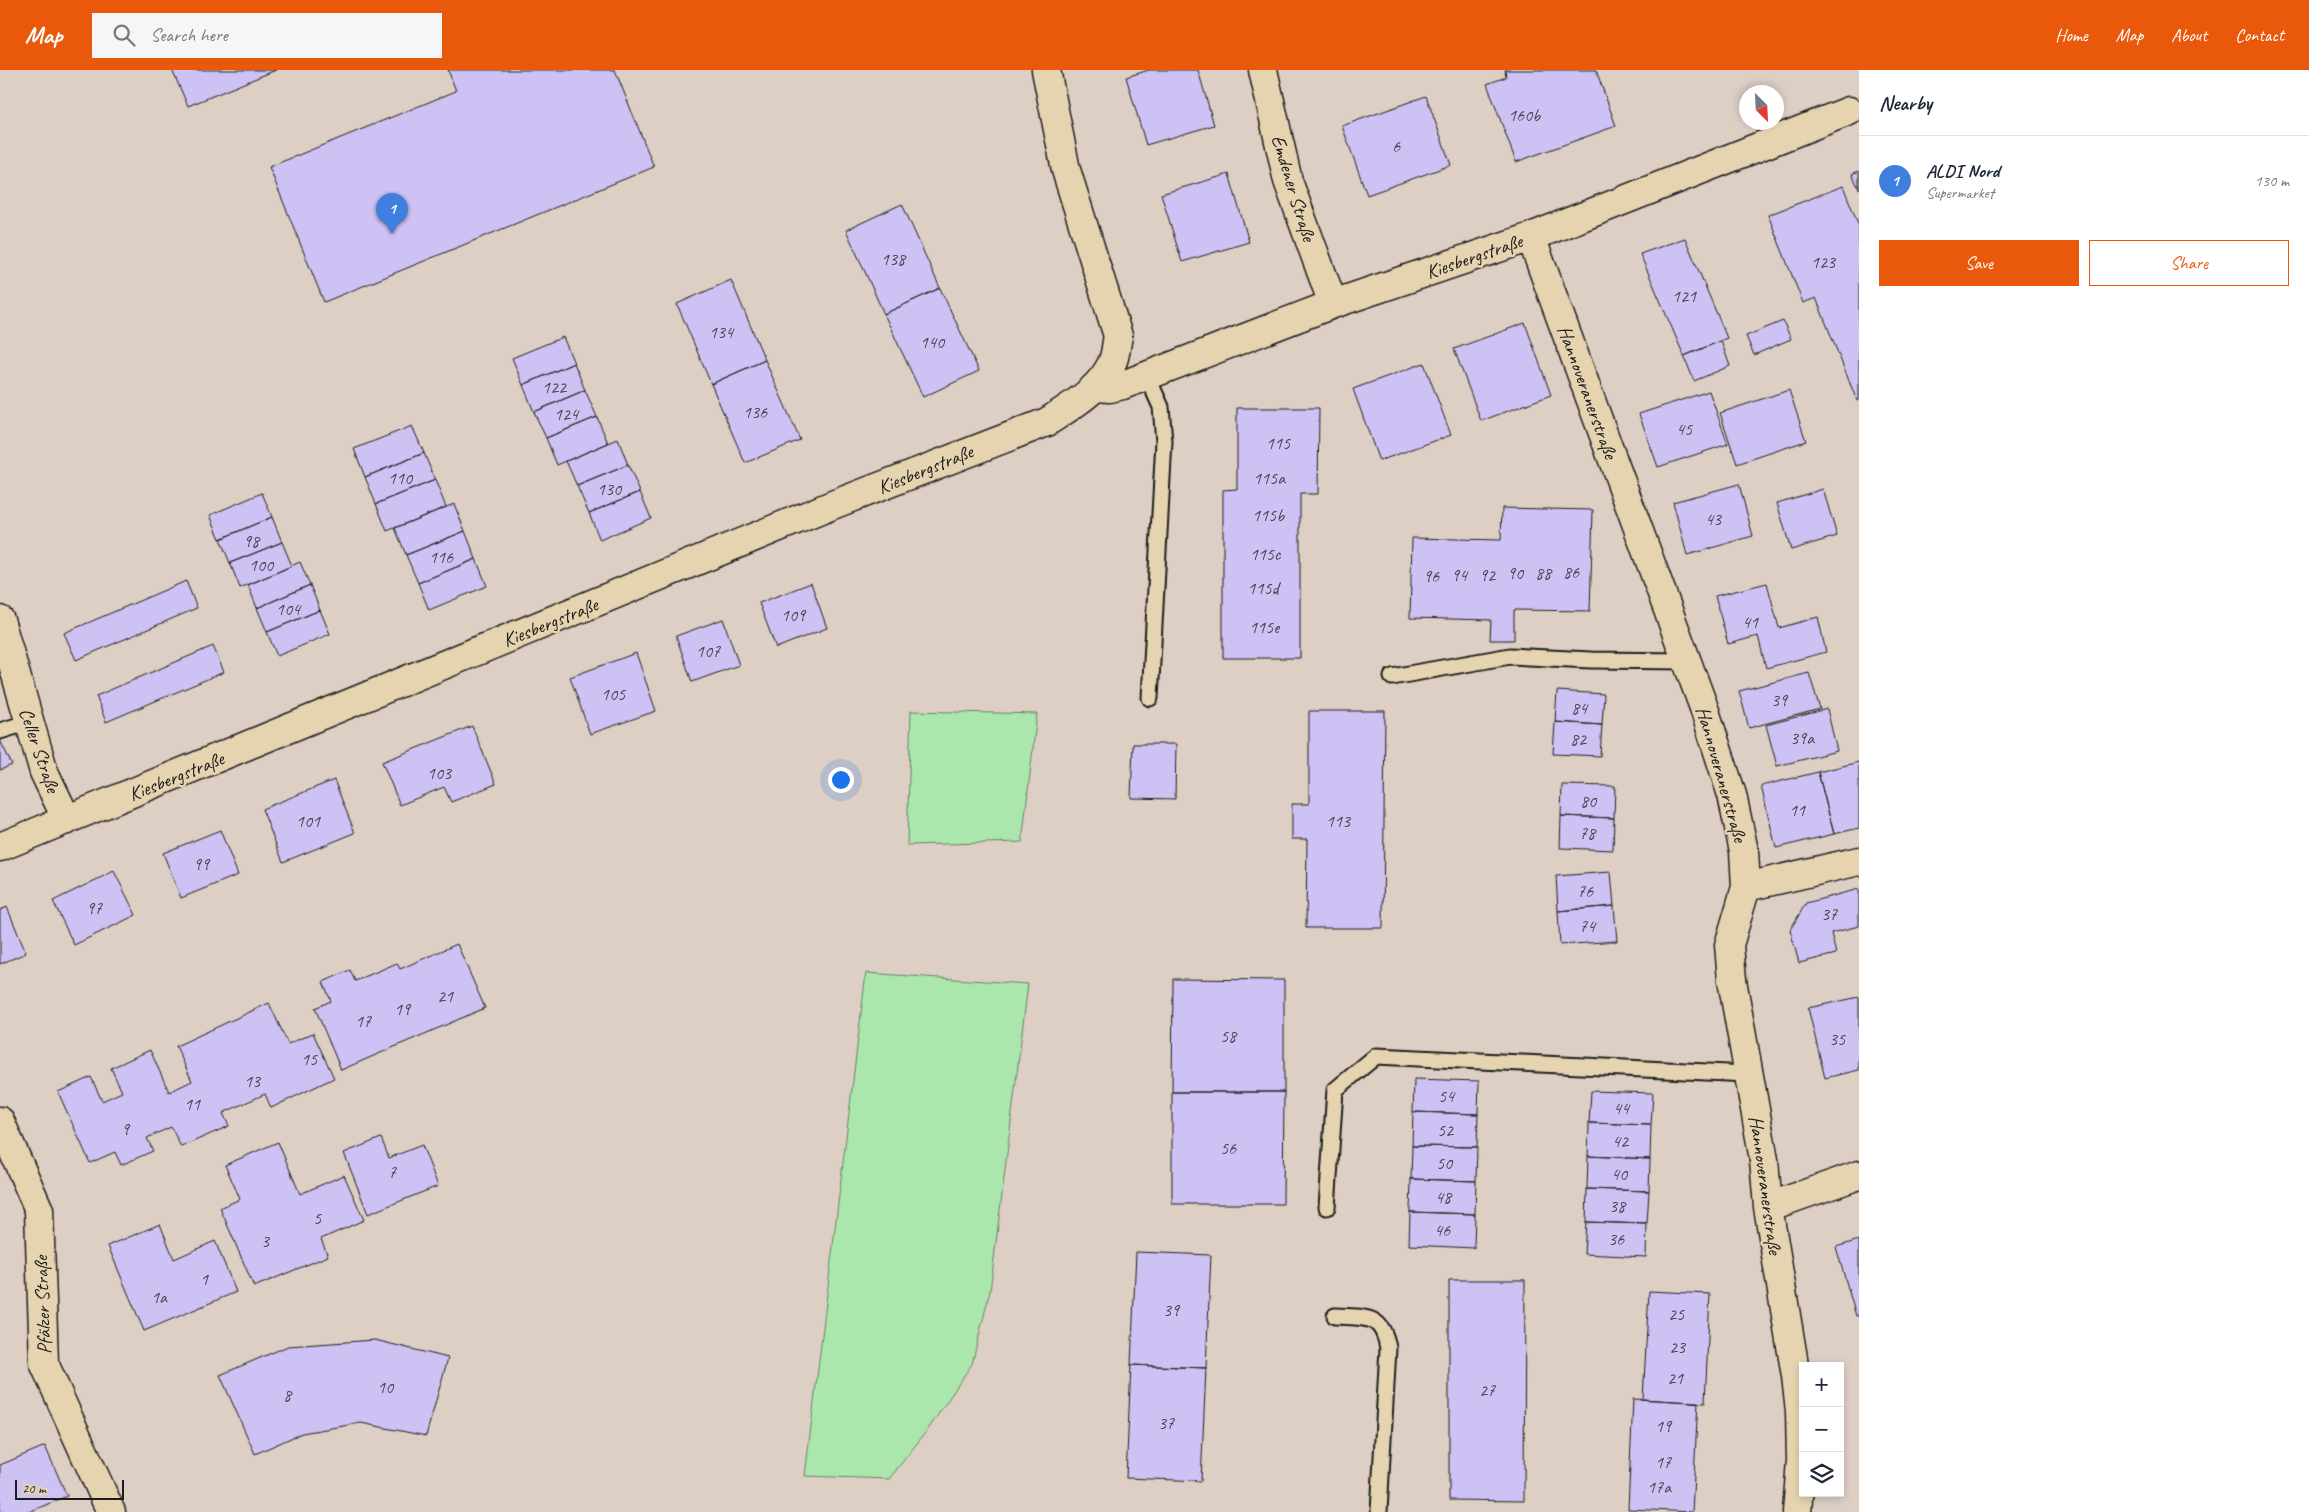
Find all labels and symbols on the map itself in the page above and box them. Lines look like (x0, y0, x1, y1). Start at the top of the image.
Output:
north arrow (1739, 85, 1784, 130)
house number: 160b (1508, 104, 1541, 126)
street label: Emdener Straße (1266, 132, 1322, 246)
house number: 6 (1392, 135, 1401, 157)
pin: 1 (376, 193, 408, 234)
street label: Kiesbergstraße (1423, 228, 1527, 285)
house number: 138 (881, 248, 907, 270)
house number: 123 (1811, 251, 1837, 273)
house number: 121 (1672, 285, 1697, 307)
house number: 134 (709, 321, 735, 343)
street label: Hannoveranerstraße (1552, 322, 1624, 464)
house number: 140 (920, 331, 946, 353)
house number: 122 (542, 376, 568, 398)
house number: 136 (743, 401, 768, 423)
house number: 124 (554, 403, 580, 425)
house number: 45 (1676, 418, 1693, 440)
house number: 115 (1266, 432, 1291, 454)
street label: Kiesbergstraße (874, 438, 978, 500)
house number: 110 (388, 467, 414, 489)
house number: 115a (1253, 467, 1286, 489)
house number: 130 (597, 478, 623, 500)
house number: 115b (1252, 504, 1285, 526)
house number: 43 (1705, 508, 1723, 530)
house number: 98 (243, 530, 261, 552)
house number: 115c (1250, 543, 1282, 565)
house number: 116 (429, 546, 454, 568)
house number: 100 (249, 554, 275, 576)
house number: 86 (1563, 561, 1580, 583)
house number: 90 (1507, 562, 1525, 584)
house number: 88 (1535, 562, 1553, 584)
house number: 94 (1451, 564, 1469, 586)
house number: 92 (1479, 564, 1497, 586)
house number: 96 (1423, 565, 1440, 587)
house number: 115d (1247, 577, 1282, 599)
street label: Kiesbergstraße (499, 591, 603, 653)
house number: 104 (276, 598, 302, 620)
house number: 109 (781, 604, 807, 626)
house number: 41 (1742, 611, 1759, 633)
house number: 115e (1249, 616, 1280, 638)
house number: 107 (696, 640, 721, 662)
house number: 105 (601, 683, 626, 705)
house number: 39 (1771, 689, 1789, 711)
house number: 84 (1571, 697, 1589, 719)
street label: Hannoveranerstraße (1690, 703, 1753, 846)
street label: Celler Straße (13, 704, 66, 797)
house number: 39a (1790, 727, 1815, 749)
house number: 82 (1570, 728, 1588, 750)
street label: Kiesbergstraße (125, 745, 229, 807)
house number: 103 (427, 762, 453, 784)
your location (828, 767, 854, 793)
house number: 80 (1580, 790, 1598, 812)
house number: 11 (1789, 799, 1806, 821)
house number: 101 (296, 810, 321, 832)
house number: 113 (1326, 810, 1352, 832)
house number: 78 (1579, 822, 1597, 844)
house number: 99 (193, 853, 211, 875)
house number: 76 (1577, 880, 1594, 902)
house number: 97 (86, 897, 103, 919)
house number: 37 (1821, 903, 1838, 925)
house number: 74 (1579, 915, 1597, 937)
house number: 21 (437, 985, 454, 1007)
house number: 19 (394, 998, 412, 1020)
house number: 17 (355, 1010, 372, 1032)
house number: 58 (1220, 1025, 1238, 1047)
house number: 35 (1829, 1028, 1846, 1050)
house number: 15 (301, 1048, 318, 1070)
house number: 13 (244, 1070, 262, 1092)
house number: 54 (1438, 1085, 1456, 1107)
house number: 11 (184, 1093, 201, 1115)
house number: 44 (1613, 1097, 1631, 1119)
street label: Hannoveranerstraße (1743, 1114, 1788, 1258)
house number: 9 (121, 1118, 131, 1140)
house number: 52 (1437, 1119, 1455, 1141)
house number: 42 (1612, 1130, 1630, 1152)
house number: 56 (1220, 1137, 1237, 1159)
house number: 50 (1436, 1152, 1454, 1174)
house number: 7 (388, 1161, 397, 1183)
house number: 40 (1611, 1163, 1629, 1185)
house number: 48 (1435, 1186, 1453, 1208)
house number: 38 (1609, 1195, 1627, 1217)
house number: 5 (313, 1207, 322, 1229)
house number: 46 (1434, 1219, 1451, 1241)
house number: 36 (1608, 1228, 1625, 1250)
house number: 3 (261, 1230, 271, 1252)
street label: Pfälzer Straße (28, 1254, 57, 1355)
house number: 1 (200, 1268, 209, 1290)
house number: 1a (151, 1286, 168, 1308)
house number: 39 (1163, 1299, 1181, 1321)
house number: 25 (1668, 1303, 1685, 1325)
house number: 23 (1669, 1336, 1687, 1358)
house number: 21 (1667, 1367, 1684, 1389)
house number: 10 (377, 1376, 395, 1398)
house number: 27 (1479, 1379, 1496, 1401)
house number: 8 (283, 1384, 293, 1406)
house number: 37 (1158, 1412, 1175, 1434)
house number: 19 (1655, 1415, 1673, 1437)
house number: 17 (1655, 1451, 1672, 1473)
house number: 17a (1647, 1476, 1672, 1498)
scale bar (15, 1477, 124, 1500)

